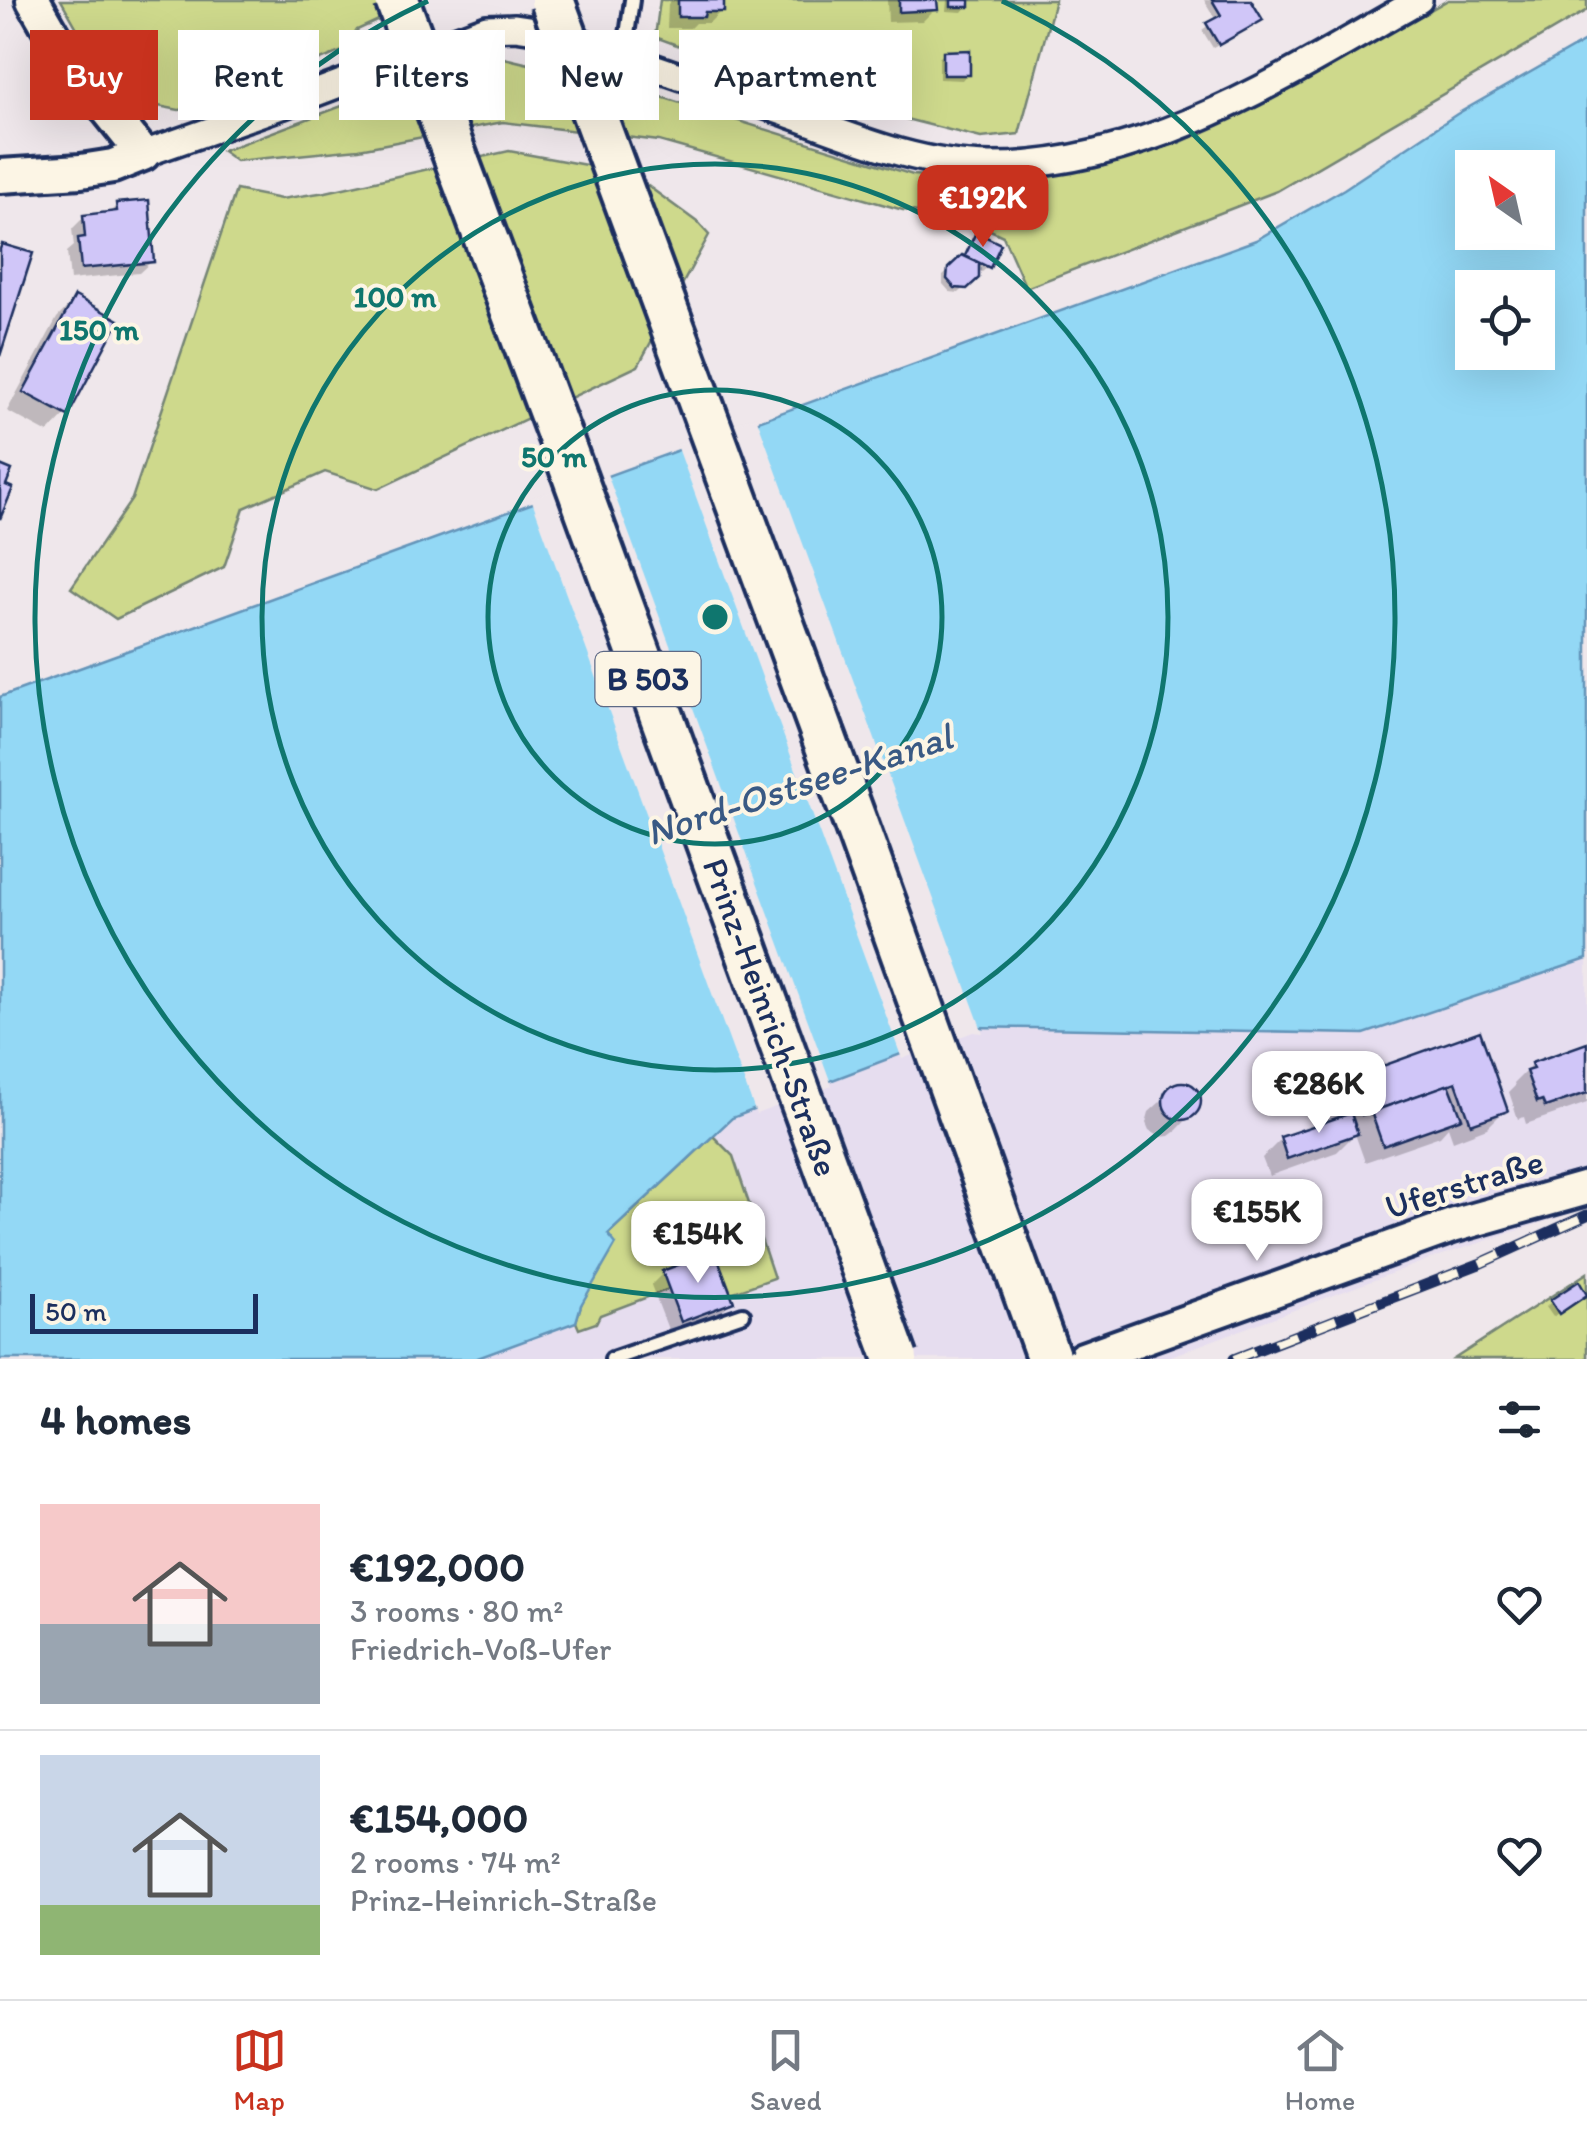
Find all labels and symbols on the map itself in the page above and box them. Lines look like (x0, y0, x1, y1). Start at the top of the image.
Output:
north arrow (1455, 150, 1555, 250)
pin: €192K (913, 165, 1053, 250)
text: 100 m (354, 278, 437, 315)
text: 150 m (59, 311, 140, 348)
text: 50 m (521, 438, 588, 475)
centre of rings (697, 599, 733, 635)
road number: B 503 (596, 652, 700, 706)
water label: Nord-Ostsee-Kanal (640, 712, 960, 855)
street label: Prinz-Heinrich-Straße (694, 852, 848, 1182)
pin: €286K (1249, 1051, 1389, 1136)
street label: Uferstraße (1380, 1140, 1548, 1228)
pin: €155K (1187, 1179, 1327, 1264)
pin: €154K (628, 1201, 768, 1286)
scale bar (30, 1289, 258, 1334)

